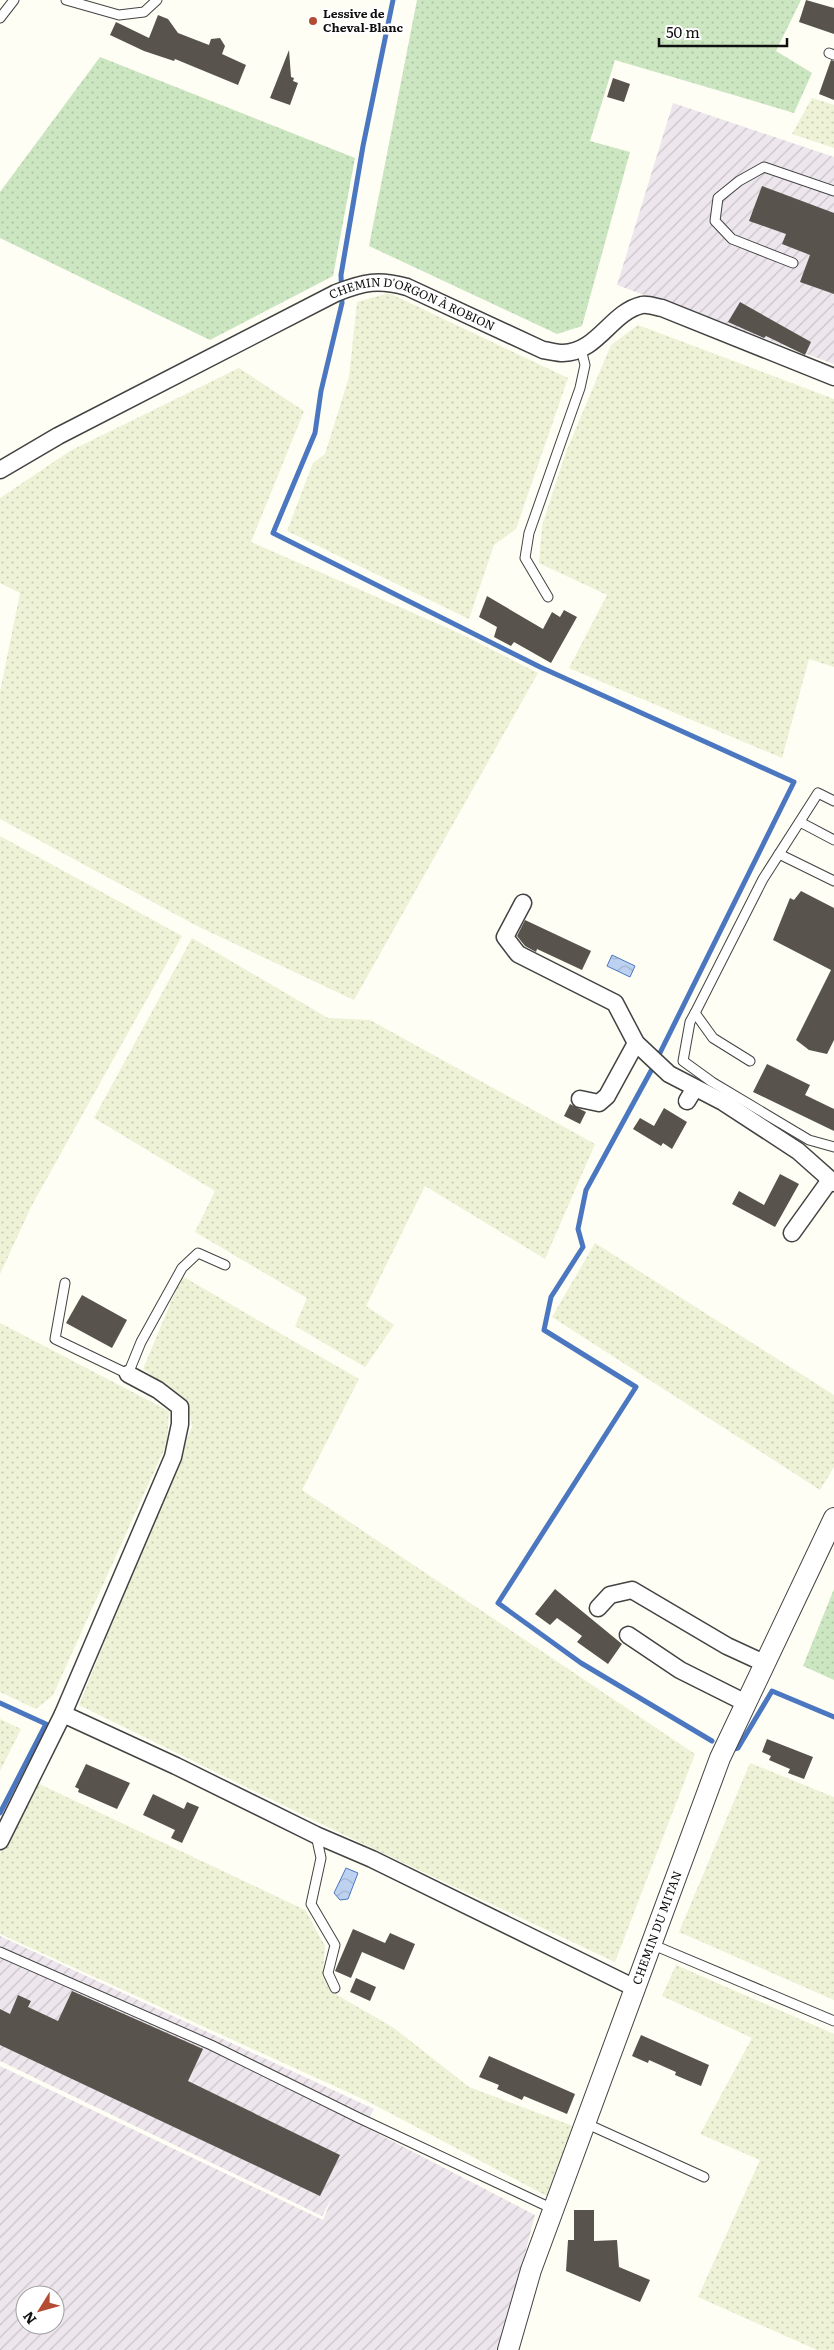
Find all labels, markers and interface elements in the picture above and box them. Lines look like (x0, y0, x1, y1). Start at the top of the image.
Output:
place label: Lessive de Cheval-Blanc (323, 4, 404, 36)
marker: Lessive de Cheval-Blanc (307, 15, 319, 27)
scale bar (659, 15, 786, 47)
text: 50 m (666, 20, 700, 43)
street label: CHEMIN D'ORGON À ROBION (325, 272, 498, 335)
street label: CHEMIN DU MITAN (627, 1868, 686, 1987)
north arrow (15, 2285, 65, 2335)
text: N (17, 2308, 40, 2329)

